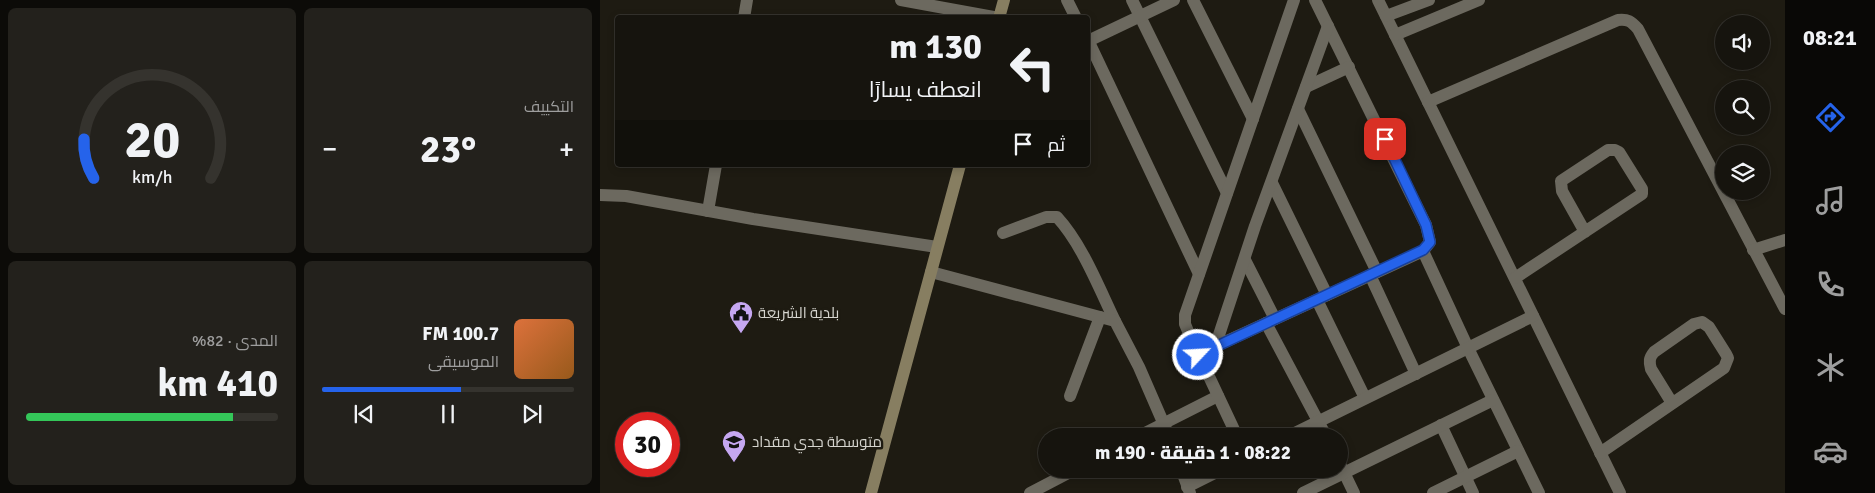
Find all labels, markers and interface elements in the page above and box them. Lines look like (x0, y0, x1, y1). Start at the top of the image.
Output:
map controls (1715, 15, 1770, 200)
button: sound (1715, 15, 1770, 70)
text: 08:21 (1803, 24, 1857, 51)
text: 130 m (889, 25, 982, 68)
icon: left (1000, 35, 1065, 100)
text: انعطف يسارًا (869, 76, 982, 103)
button: search (1715, 80, 1770, 135)
text: التكييف (524, 97, 574, 117)
icon: directions (1813, 100, 1848, 135)
text: 20 (124, 108, 180, 172)
pin (1364, 118, 1406, 160)
icon: arrive (1371, 125, 1399, 153)
text: 23° (420, 126, 476, 173)
icon: arrive (1009, 130, 1037, 158)
text: − (322, 132, 337, 166)
text: + (559, 132, 574, 166)
text: ثم (1047, 133, 1065, 157)
button: layers (1715, 145, 1770, 200)
text: km/h (132, 166, 172, 188)
icon: music (1813, 183, 1848, 218)
icon: phone (1813, 267, 1848, 302)
public building icon: بلدية الشريعة (728, 300, 754, 334)
place label: بلدية الشريعة (758, 304, 839, 322)
text: 100.7 FM (422, 322, 499, 346)
position arrow (1171, 328, 1223, 380)
text: المدى · 82% (192, 331, 278, 351)
icon: climate (1813, 350, 1848, 385)
text: الموسيقى (428, 352, 499, 372)
text: 410 km (157, 360, 278, 407)
icon: previous (350, 400, 378, 428)
icon: pause (434, 400, 462, 428)
icon: next (518, 400, 546, 428)
speed limit sign: 30 (615, 412, 680, 477)
school or university icon: متوسطة جدي مقداد (721, 429, 747, 463)
place label: متوسطة جدي مقداد (752, 433, 882, 454)
icon: car (1813, 434, 1848, 469)
text: 08:22 · 1 دقيقة · 190 m (1095, 441, 1291, 465)

